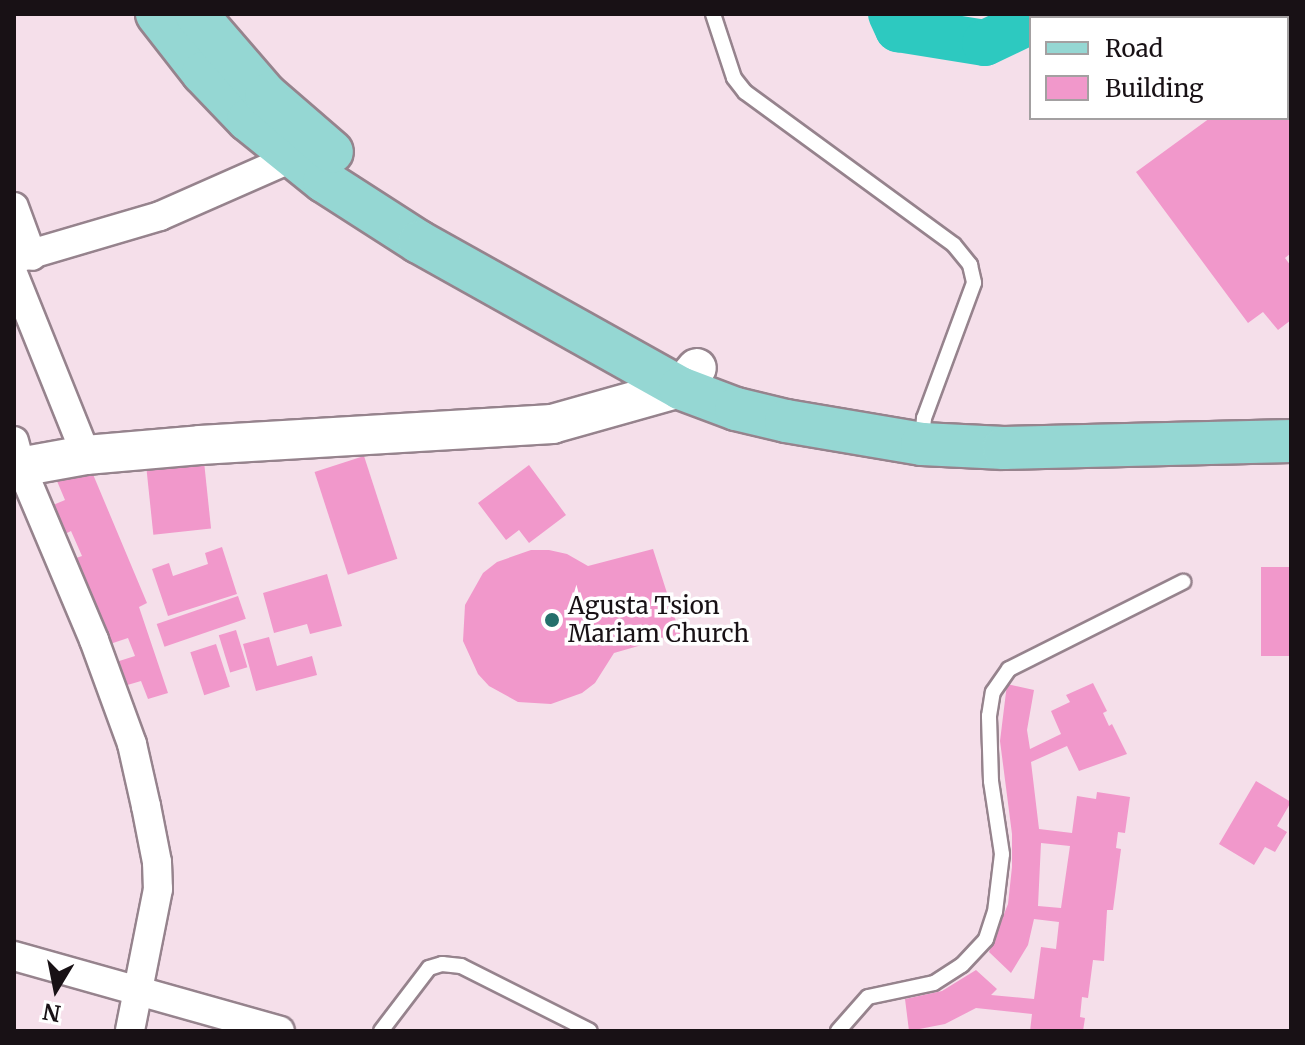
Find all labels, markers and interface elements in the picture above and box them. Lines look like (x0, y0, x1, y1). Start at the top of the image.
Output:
legend (1029, 16, 1289, 120)
text: Road (1105, 33, 1163, 64)
text: Building (1105, 73, 1204, 104)
place label: Agusta Tsion Mariam Church (568, 592, 749, 648)
marker: Agusta Tsion Mariam Church (543, 611, 561, 629)
north arrow (16, 949, 96, 1029)
text: N (41, 997, 63, 1028)

